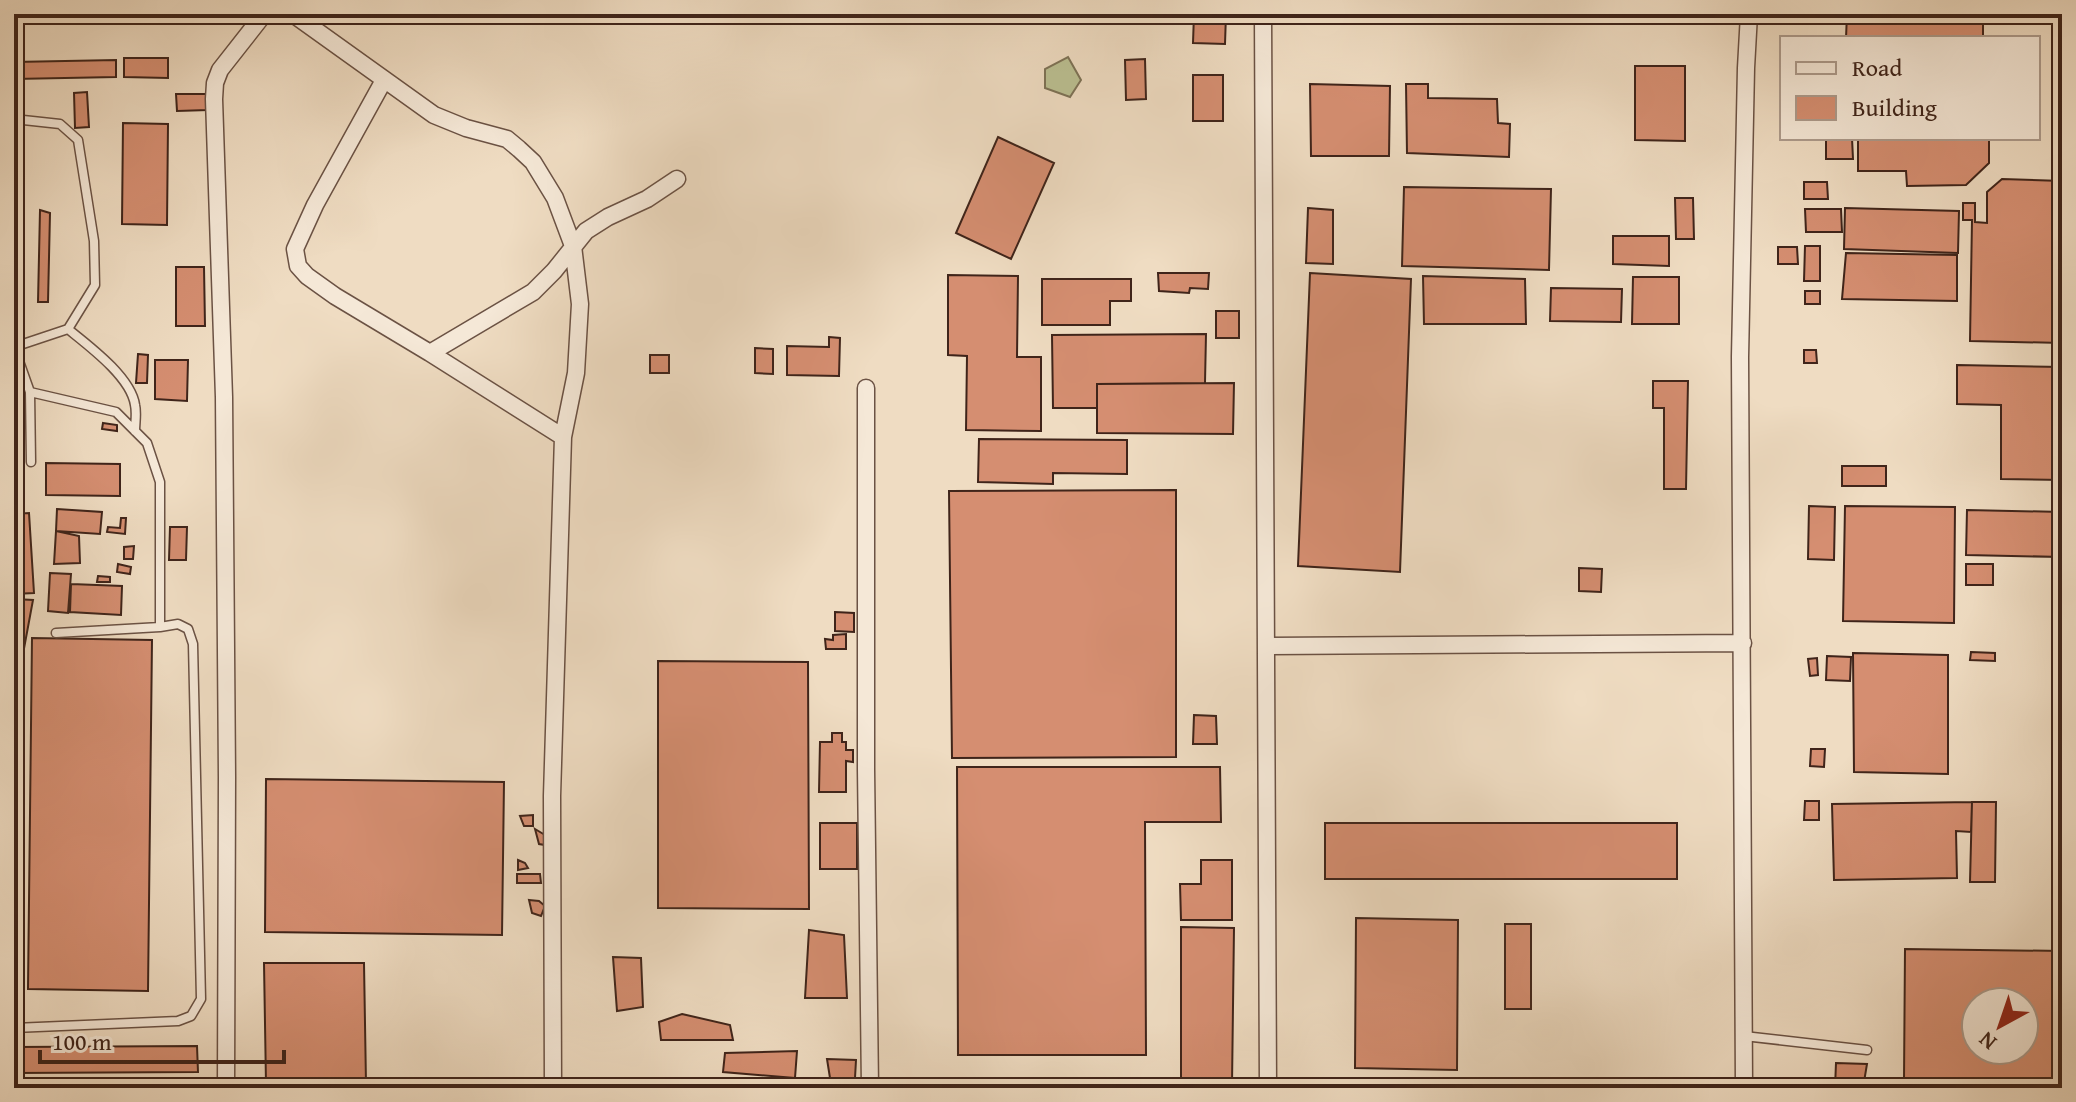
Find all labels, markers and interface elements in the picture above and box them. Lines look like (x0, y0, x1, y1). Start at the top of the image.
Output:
legend (1780, 36, 2040, 140)
text: Road (1852, 50, 1902, 85)
text: Building (1852, 90, 1937, 125)
north arrow (1960, 986, 2040, 1066)
scale bar (40, 1014, 284, 1064)
text: 100 m (52, 1024, 112, 1059)
text: N (1971, 1024, 2003, 1058)

